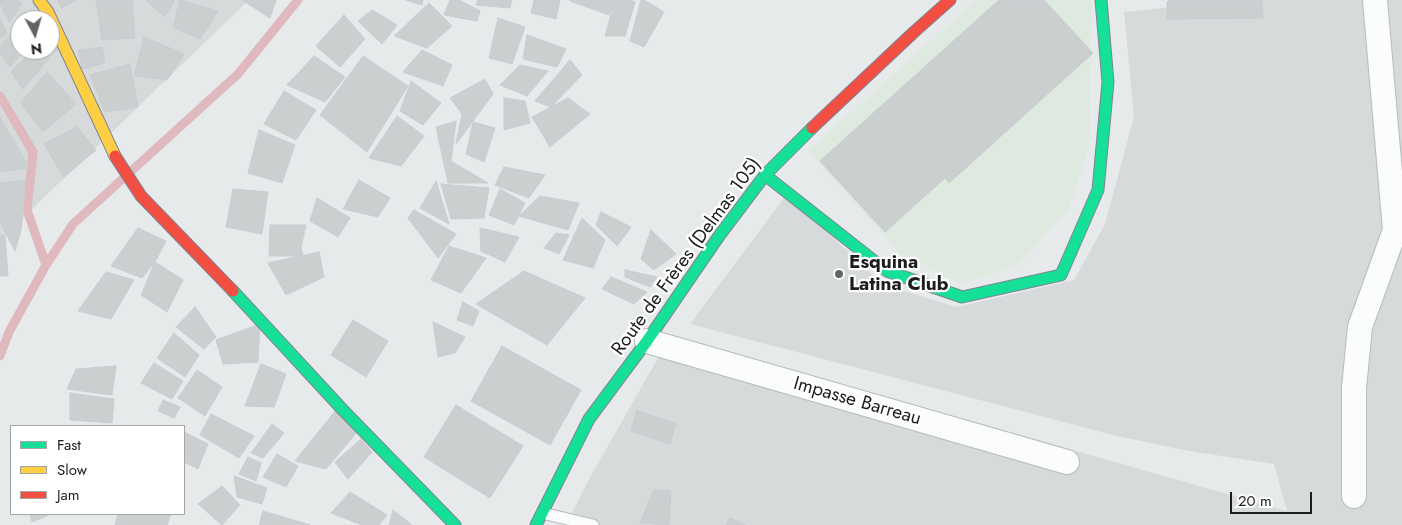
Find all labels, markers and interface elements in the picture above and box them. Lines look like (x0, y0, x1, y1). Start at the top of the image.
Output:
north arrow (10, 10, 60, 60)
text: N (30, 38, 43, 59)
street label: Route de Frères (Delmas 105) (608, 154, 766, 360)
place label: Esquina Latina Club (849, 252, 949, 296)
marker: Esquina Latina Club (833, 268, 845, 280)
street label: Impasse Barreau (791, 373, 923, 431)
legend (10, 425, 185, 515)
text: Fast (57, 434, 81, 456)
text: Slow (57, 459, 87, 481)
scale bar (1232, 482, 1314, 514)
text: Jam (57, 484, 80, 506)
text: 20 m (1238, 490, 1272, 512)

